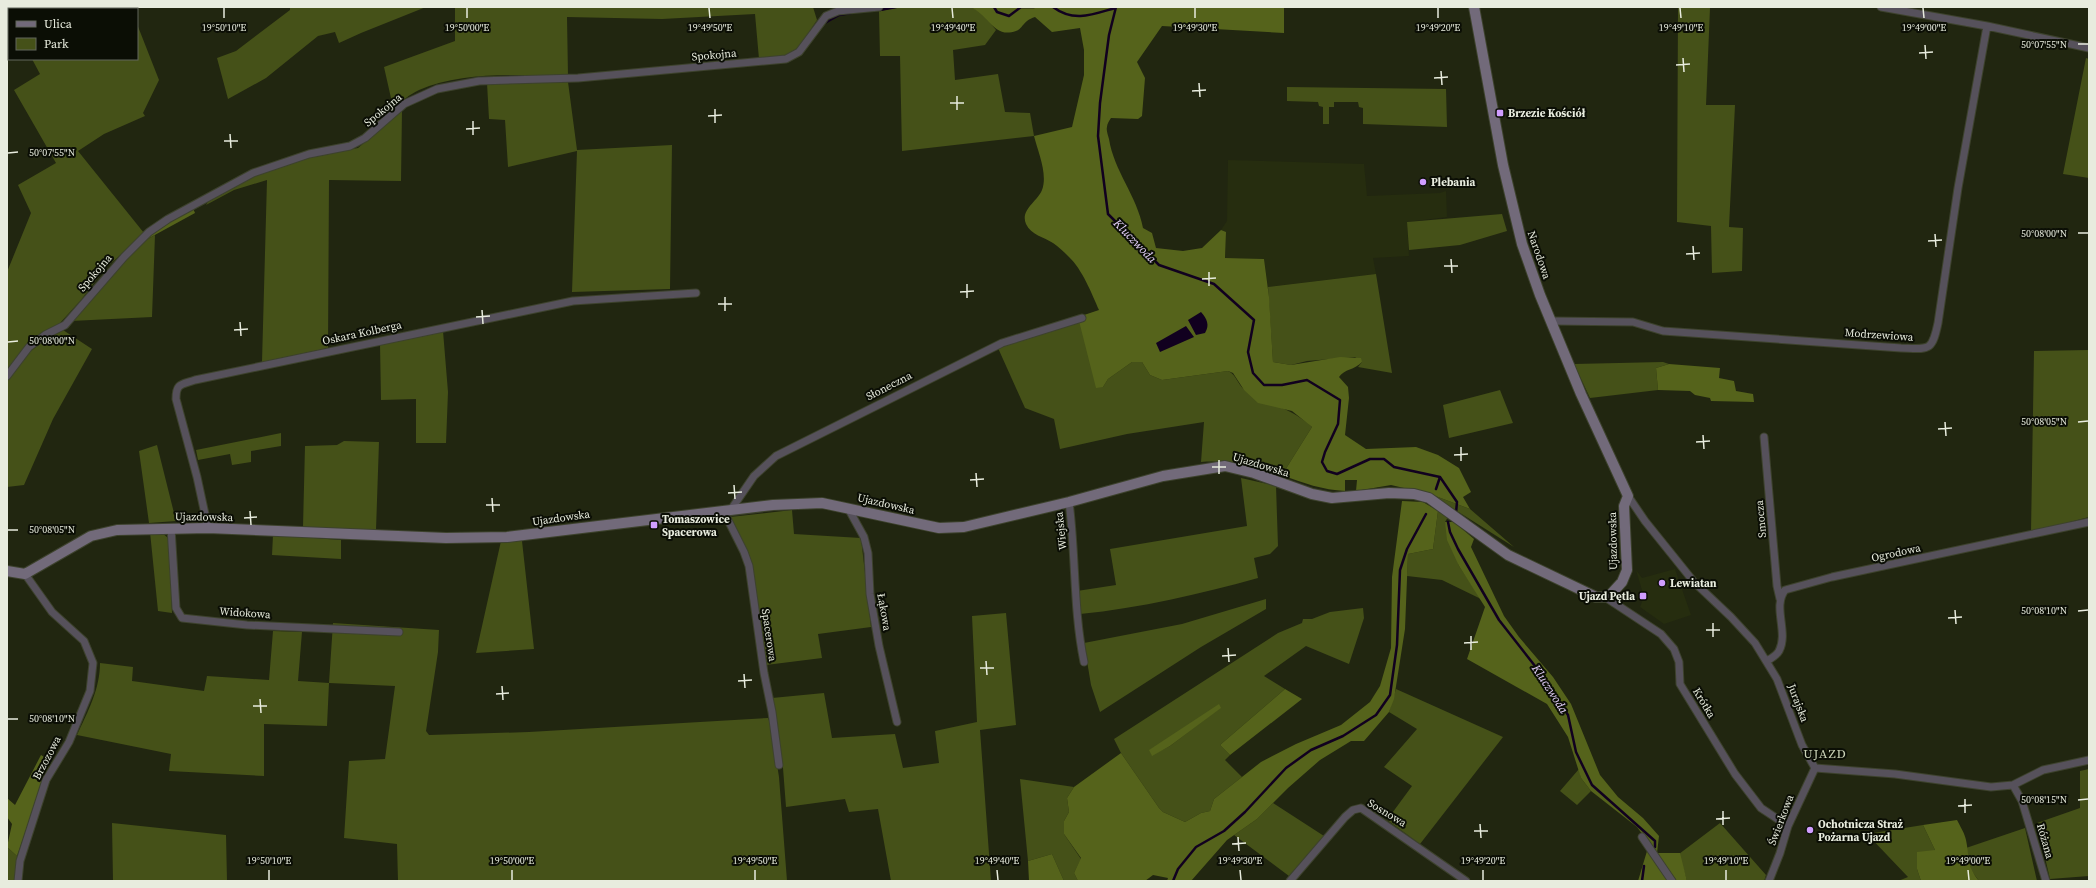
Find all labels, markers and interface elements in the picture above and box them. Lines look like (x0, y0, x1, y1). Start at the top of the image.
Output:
legend (8, 8, 138, 60)
text: Ulica (44, 16, 73, 32)
text: 19°50'10"E (202, 21, 246, 34)
text: 19°50'00"E (445, 21, 489, 34)
text: 19°49'50"E (688, 21, 732, 34)
text: 19°49'40"E (931, 21, 975, 34)
text: 19°49'30"E (1173, 21, 1217, 34)
text: 19°49'20"E (1416, 21, 1460, 34)
text: 19°49'10"E (1659, 21, 1703, 34)
text: 19°49'00"E (1902, 21, 1946, 34)
text: Park (44, 36, 69, 52)
text: 50°07'55"N (2021, 38, 2067, 51)
street label: Spokojna (691, 46, 737, 64)
street label: Spokojna (361, 90, 406, 130)
place label: Brzezie Kościół (1508, 106, 1586, 121)
marker: Brzezie Kościół (1495, 108, 1505, 118)
text: 50°07'55"N (29, 146, 75, 159)
place label: Plebania (1431, 175, 1475, 190)
marker: Plebania (1418, 177, 1428, 187)
water label: Kluczwoda (1109, 215, 1161, 267)
text: 50°08'00"N (2021, 227, 2067, 240)
street label: Narodowa (1524, 229, 1554, 282)
street label: Spokojna (75, 251, 116, 295)
street label: Oskara Kolberga (321, 317, 403, 349)
street label: Modrzewiowa (1844, 325, 1914, 345)
text: 50°08'00"N (29, 334, 75, 347)
street label: Słoneczna (863, 368, 915, 404)
text: 50°08'05"N (2021, 415, 2067, 428)
street label: Ujazdowska (1231, 449, 1291, 481)
street label: Ujazdowska (856, 490, 916, 518)
street label: Smocza (1752, 499, 1770, 538)
street label: Ujazdowska (531, 506, 591, 529)
street label: Ujazdowska (175, 509, 234, 525)
street label: Wiejska (1051, 511, 1070, 551)
street label: Ujazdowska (1605, 511, 1621, 570)
place label: Tomaszowice Spacerowa (662, 512, 730, 540)
marker: Tomaszowice Spacerowa (649, 520, 659, 530)
text: 50°08'05"N (29, 523, 75, 536)
street label: Ogrodowa (1870, 540, 1922, 566)
place label: Lewiatan (1670, 576, 1717, 591)
marker: Lewiatan (1657, 578, 1667, 588)
place label: Ujazd Pętla (1579, 589, 1635, 604)
marker: Ujazd Pętla (1638, 591, 1648, 601)
street label: Łąkowa (873, 592, 895, 632)
street label: Widokowa (219, 604, 272, 622)
text: 50°08'10"N (2021, 604, 2067, 617)
street label: Spacerowa (758, 608, 780, 663)
water label: Kluczwoda (1528, 660, 1572, 717)
street label: Jurajska (1784, 681, 1812, 725)
street label: Krótka (1689, 685, 1719, 721)
text: 50°08'10"N (29, 712, 75, 725)
street label: Brzozowa (29, 733, 65, 782)
district label: UJAZD (1803, 745, 1847, 762)
street label: Świerkowa (1765, 792, 1798, 847)
text: 50°08'15"N (2021, 793, 2067, 806)
street label: Sosnowa (1365, 796, 1410, 831)
place label: Ochotnicza Straż Pożarna Ujazd (1818, 817, 1903, 845)
street label: Różana (2033, 822, 2057, 861)
marker: Ochotnicza Straż Pożarna Ujazd (1805, 825, 1815, 835)
text: 19°50'10"E (247, 854, 291, 867)
text: 19°50'00"E (490, 854, 534, 867)
text: 19°49'50"E (733, 854, 777, 867)
text: 19°49'40"E (975, 854, 1019, 867)
text: 19°49'30"E (1218, 854, 1262, 867)
text: 19°49'20"E (1461, 854, 1505, 867)
text: 19°49'10"E (1704, 854, 1748, 867)
text: 19°49'00"E (1946, 854, 1990, 867)

